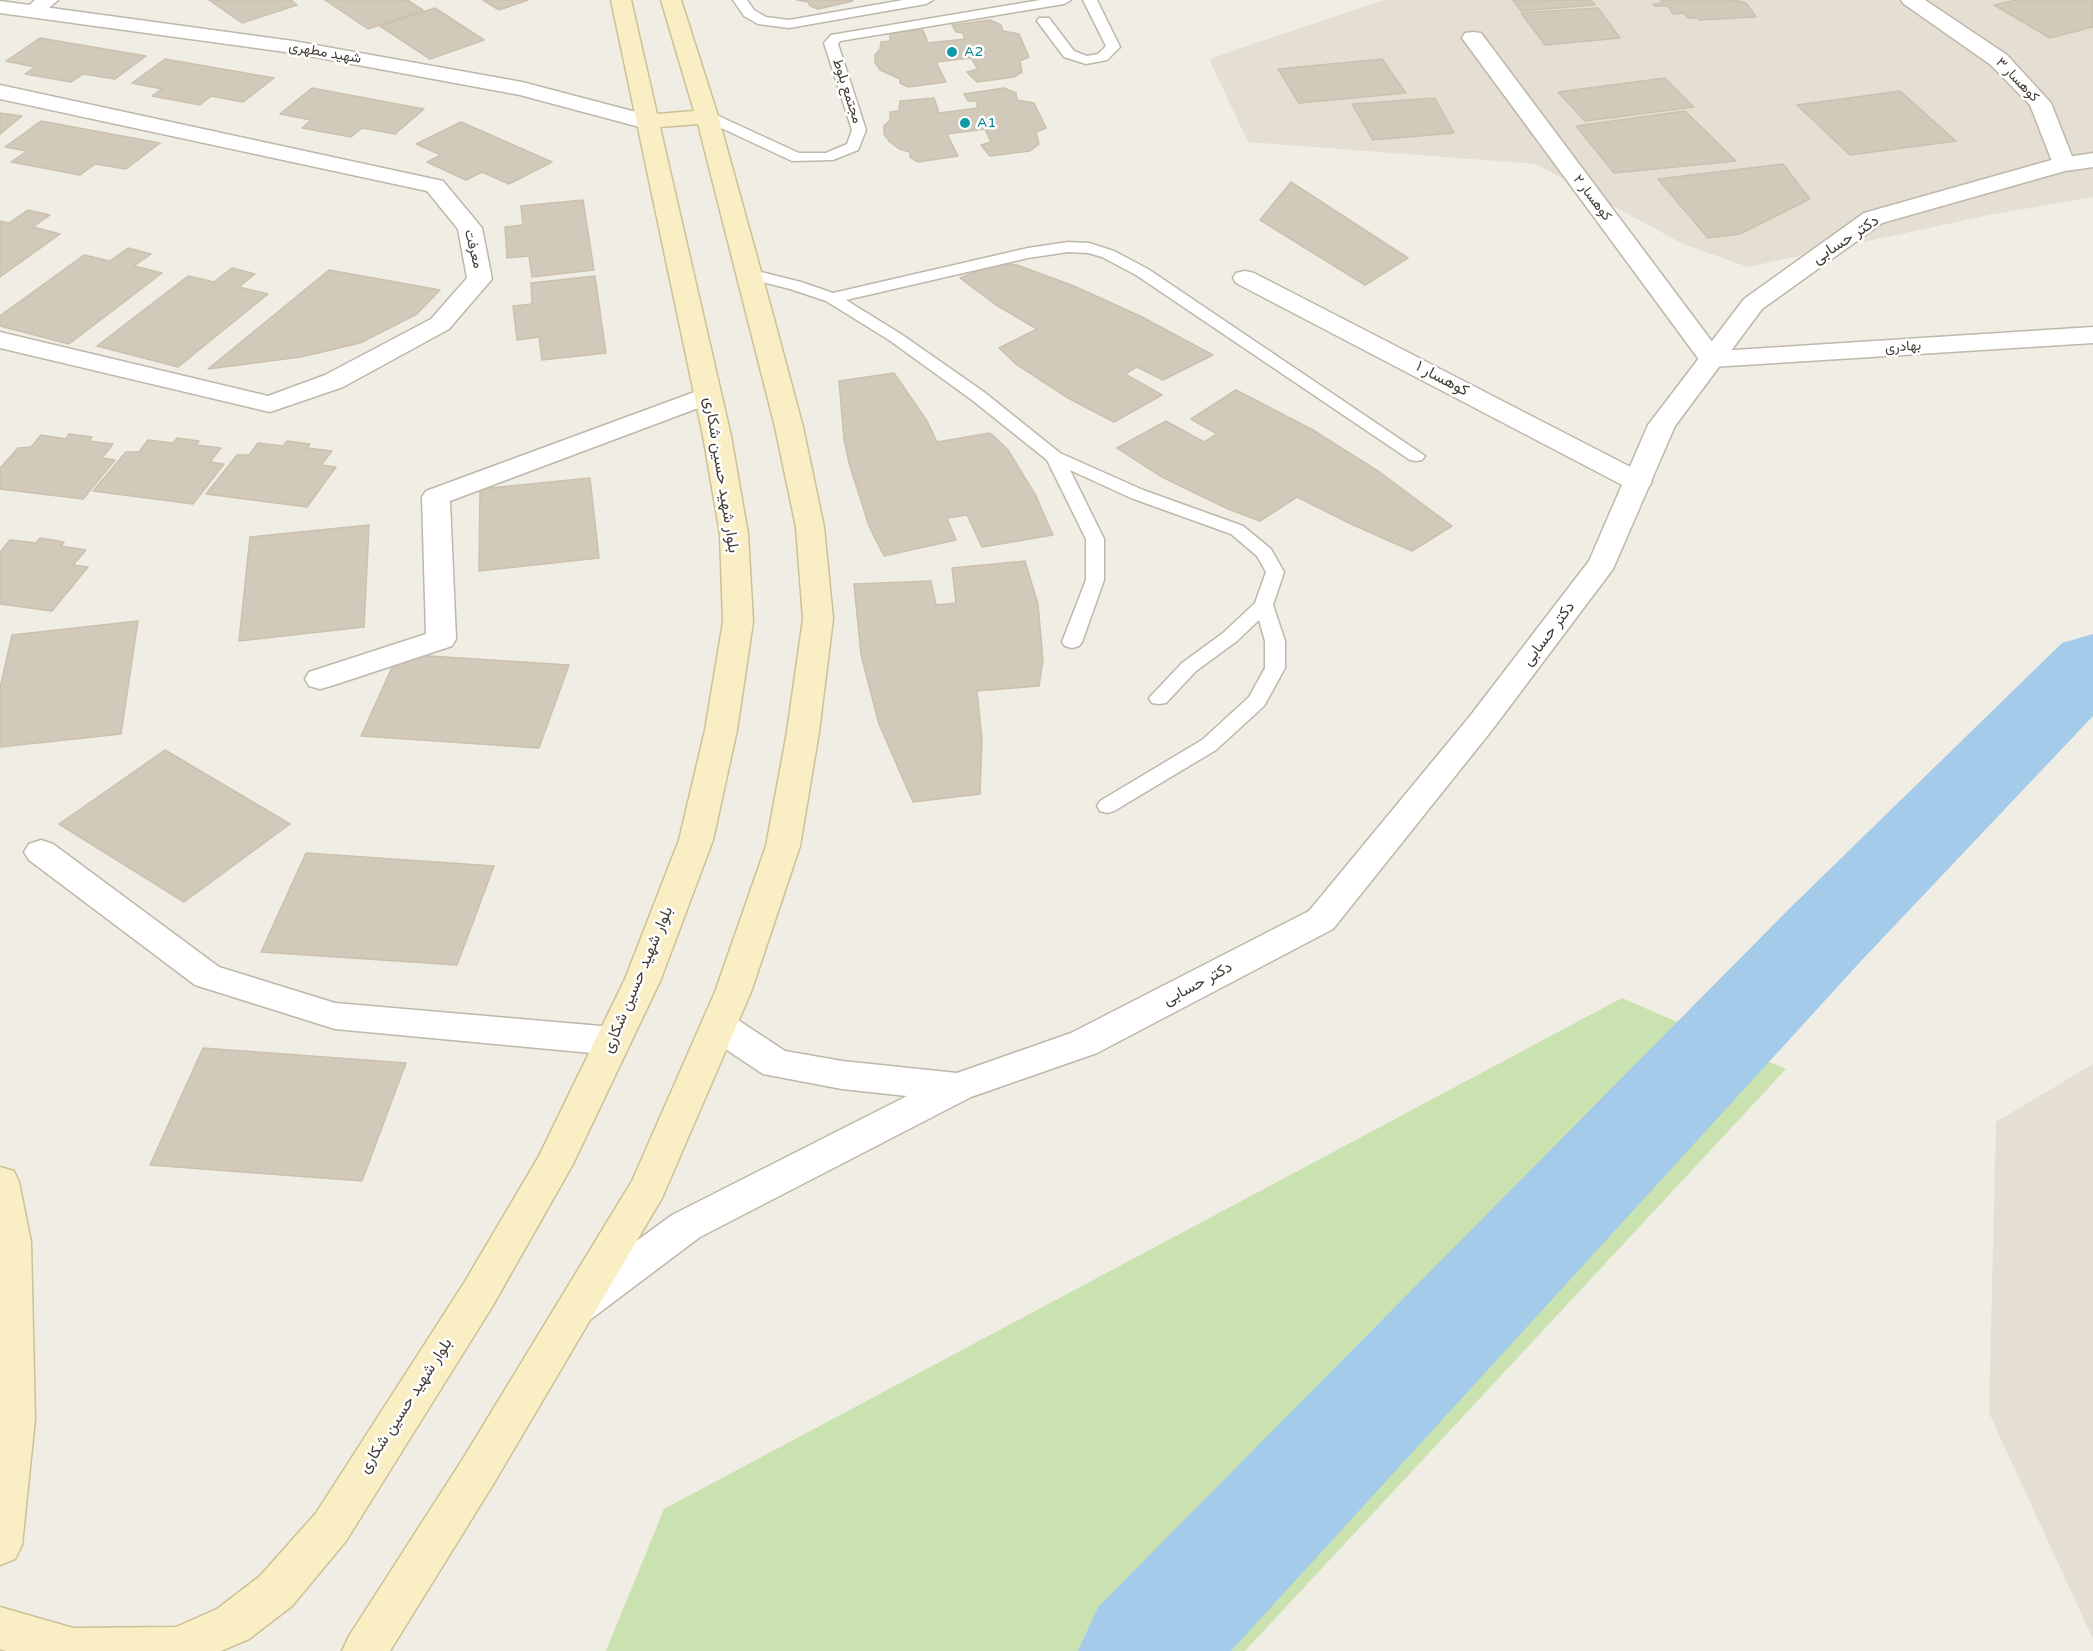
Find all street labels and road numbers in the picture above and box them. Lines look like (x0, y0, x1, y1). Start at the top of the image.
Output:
street label: شهید مطهری (287, 38, 363, 68)
street label: کوهسار ۳ (1992, 54, 2042, 106)
street label: مجتمع بلوط (829, 56, 865, 126)
street label: کوهسار ۲ (1569, 172, 1615, 224)
street label: دکتر حسابی (1809, 211, 1883, 269)
street label: معرفت (460, 228, 486, 270)
street label: بهادری (1884, 337, 1922, 357)
street label: کوهسار ۱ (1412, 357, 1472, 401)
street label: بلوار شهید حسین شکاری (699, 396, 743, 554)
street label: دکتر حسابی (1519, 598, 1579, 670)
street label: بلوار شهید حسین شکاری (598, 904, 678, 1056)
street label: دکتر حسابی (1160, 958, 1236, 1010)
street label: بلوار شهید حسین شکاری (355, 1335, 457, 1477)

